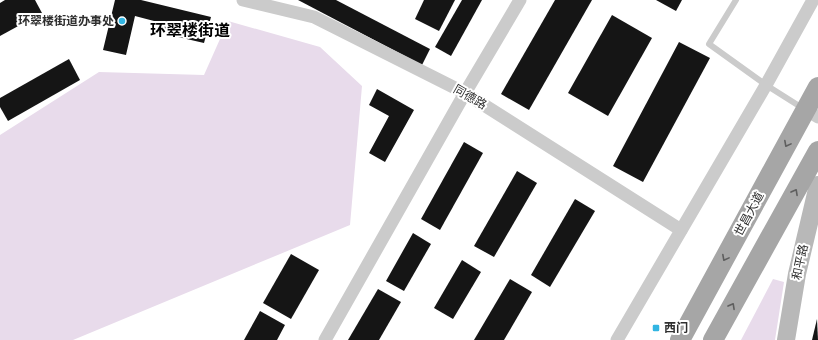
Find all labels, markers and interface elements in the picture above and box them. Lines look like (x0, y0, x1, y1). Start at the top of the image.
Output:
place label: 环翠楼街道办事处 (18, 14, 114, 28)
marker: 环翠楼街道办事处 (117, 16, 127, 26)
district label: 环翠楼街道 (150, 22, 230, 39)
street label: 同德路 (451, 82, 489, 112)
one-way arrow (784, 140, 791, 147)
one-way arrow (790, 189, 798, 196)
street label: 世昌大道 (732, 190, 766, 238)
street label: 和平路 (789, 243, 811, 281)
one-way arrow (722, 254, 729, 261)
one-way arrow (727, 303, 734, 310)
place label: 西门 (664, 321, 688, 335)
marker: 西门 (651, 323, 661, 333)

